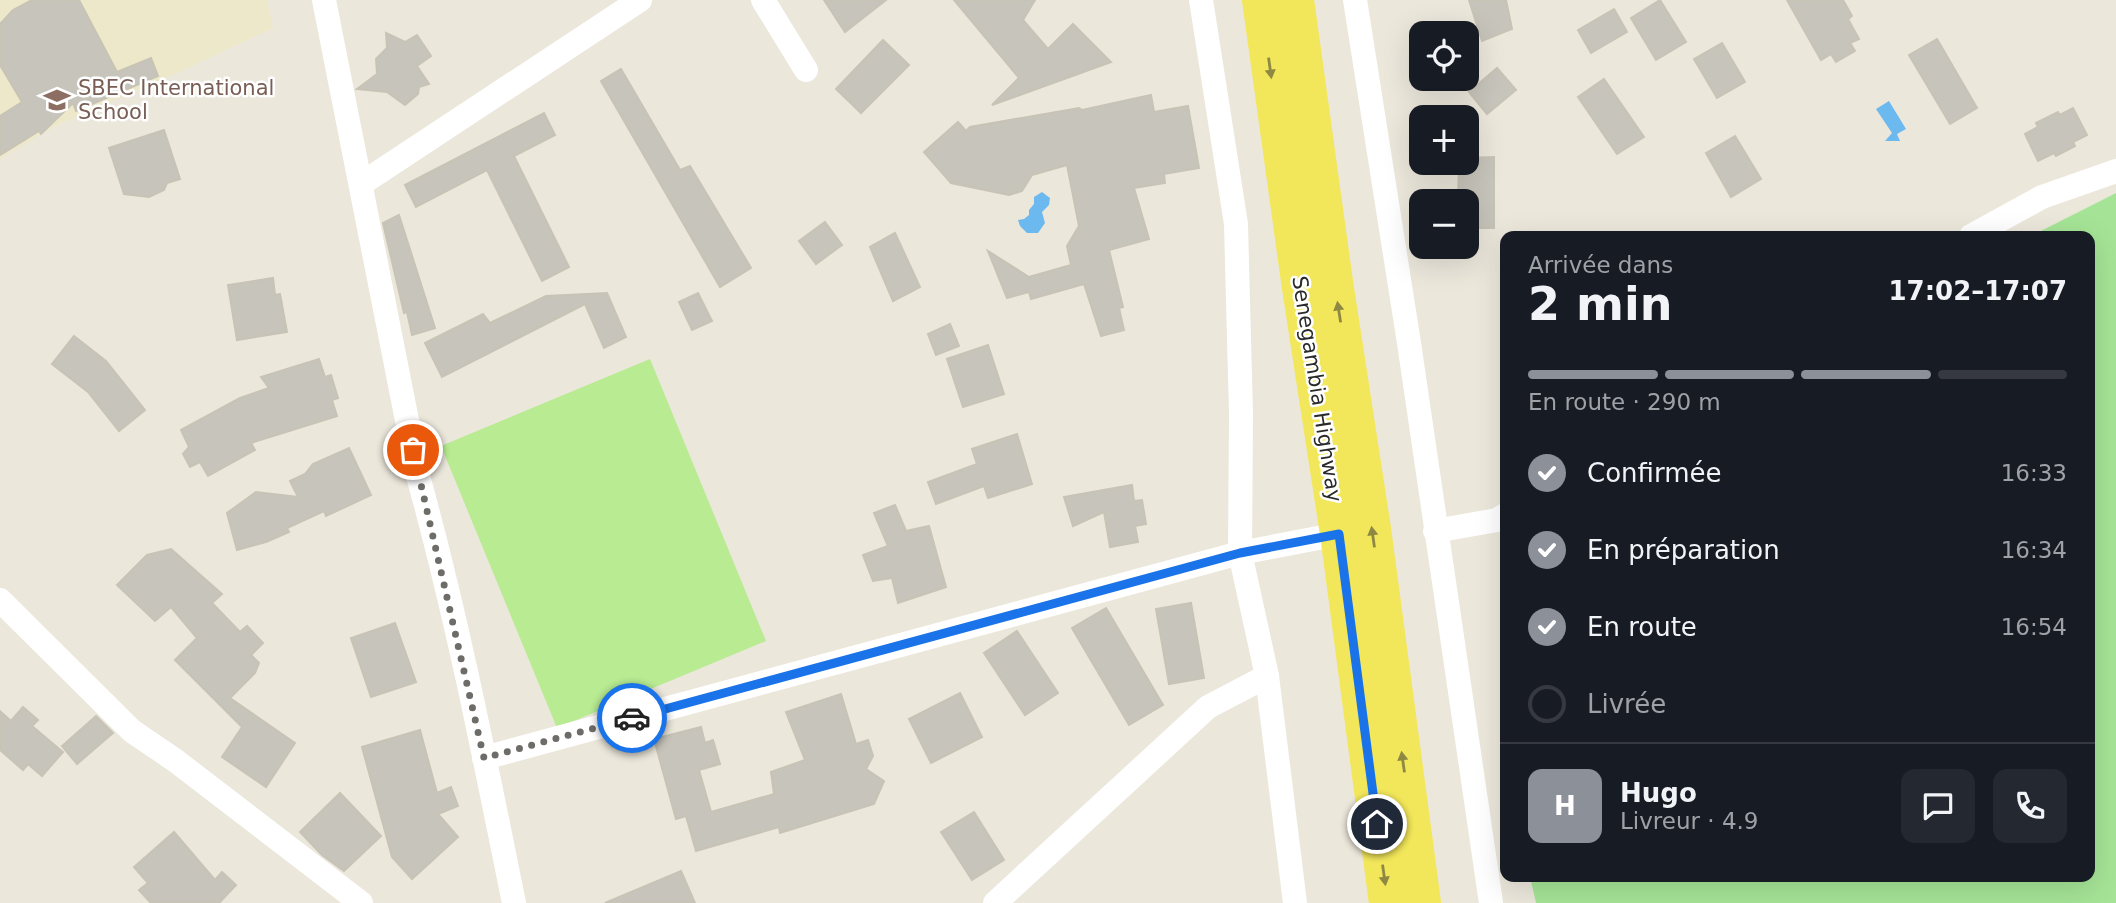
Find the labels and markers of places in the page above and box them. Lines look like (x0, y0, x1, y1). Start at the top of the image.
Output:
place label: SBEC International School (78, 76, 274, 124)
school or university icon: SBEC International School (42, 85, 72, 115)
pin (383, 420, 443, 480)
pin (1347, 794, 1407, 854)

